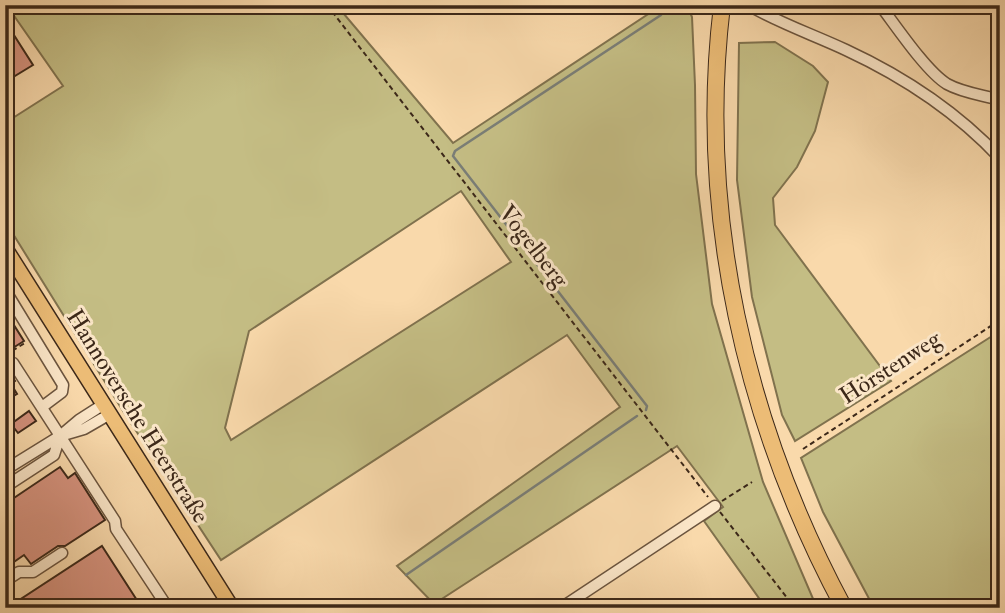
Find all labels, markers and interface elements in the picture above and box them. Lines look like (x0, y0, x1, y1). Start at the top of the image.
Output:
street label: Vogelberg (492, 199, 576, 295)
street label: Hannoversche Heerstraße (59, 304, 216, 529)
street label: Hörstenweg (834, 323, 948, 412)

